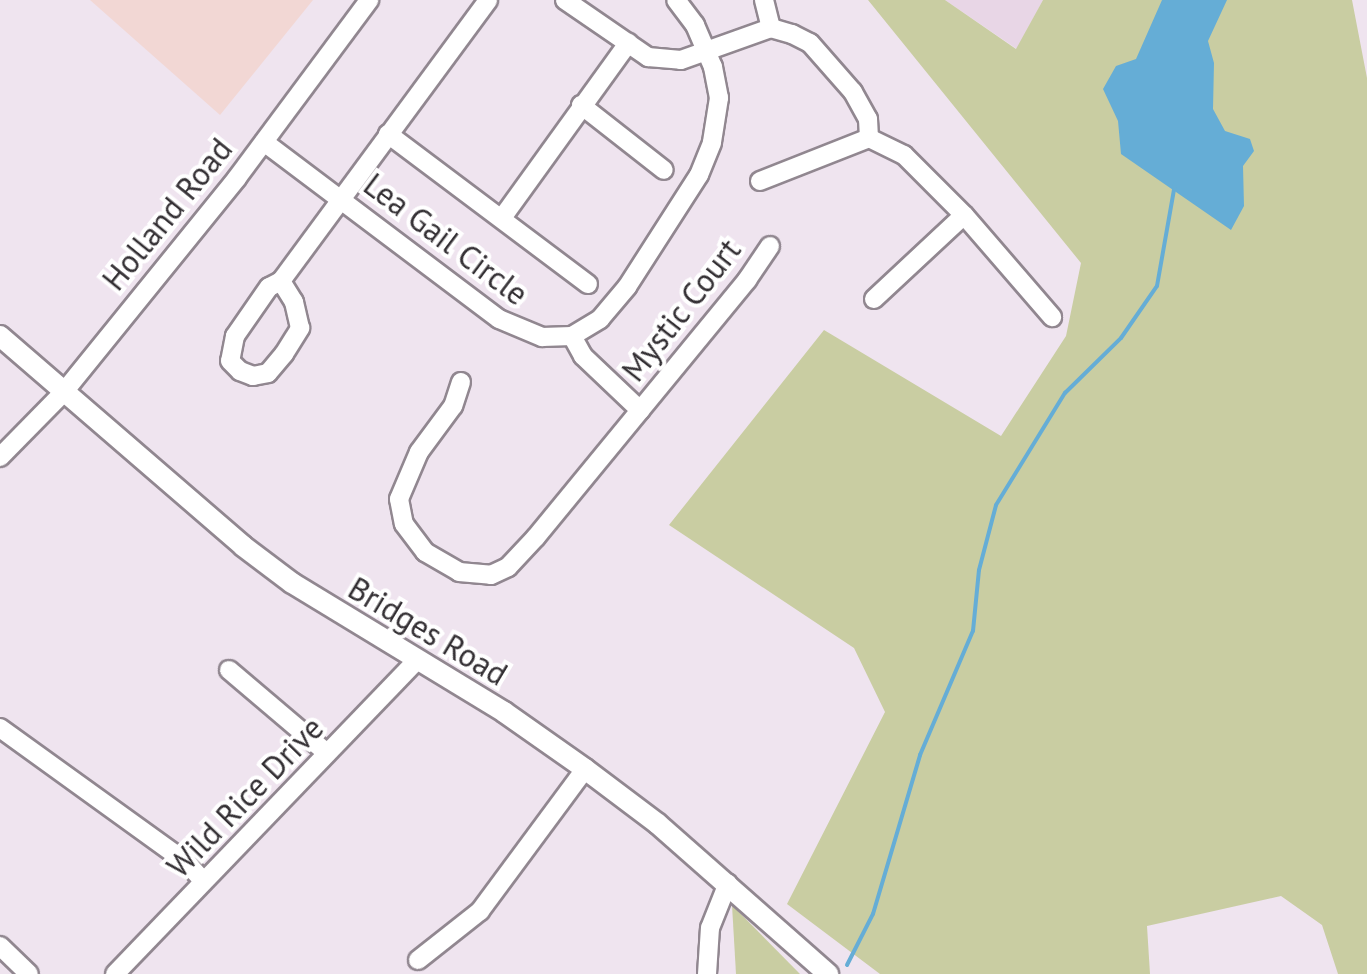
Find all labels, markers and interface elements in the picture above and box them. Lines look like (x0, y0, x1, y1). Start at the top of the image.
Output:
street label: Holland Road (94, 130, 240, 298)
street label: Lea Gail Circle (357, 165, 535, 313)
street label: Mystic Court (613, 231, 749, 389)
street label: Bridges Road (342, 569, 514, 693)
street label: Wild Rice Drive (159, 709, 331, 885)

